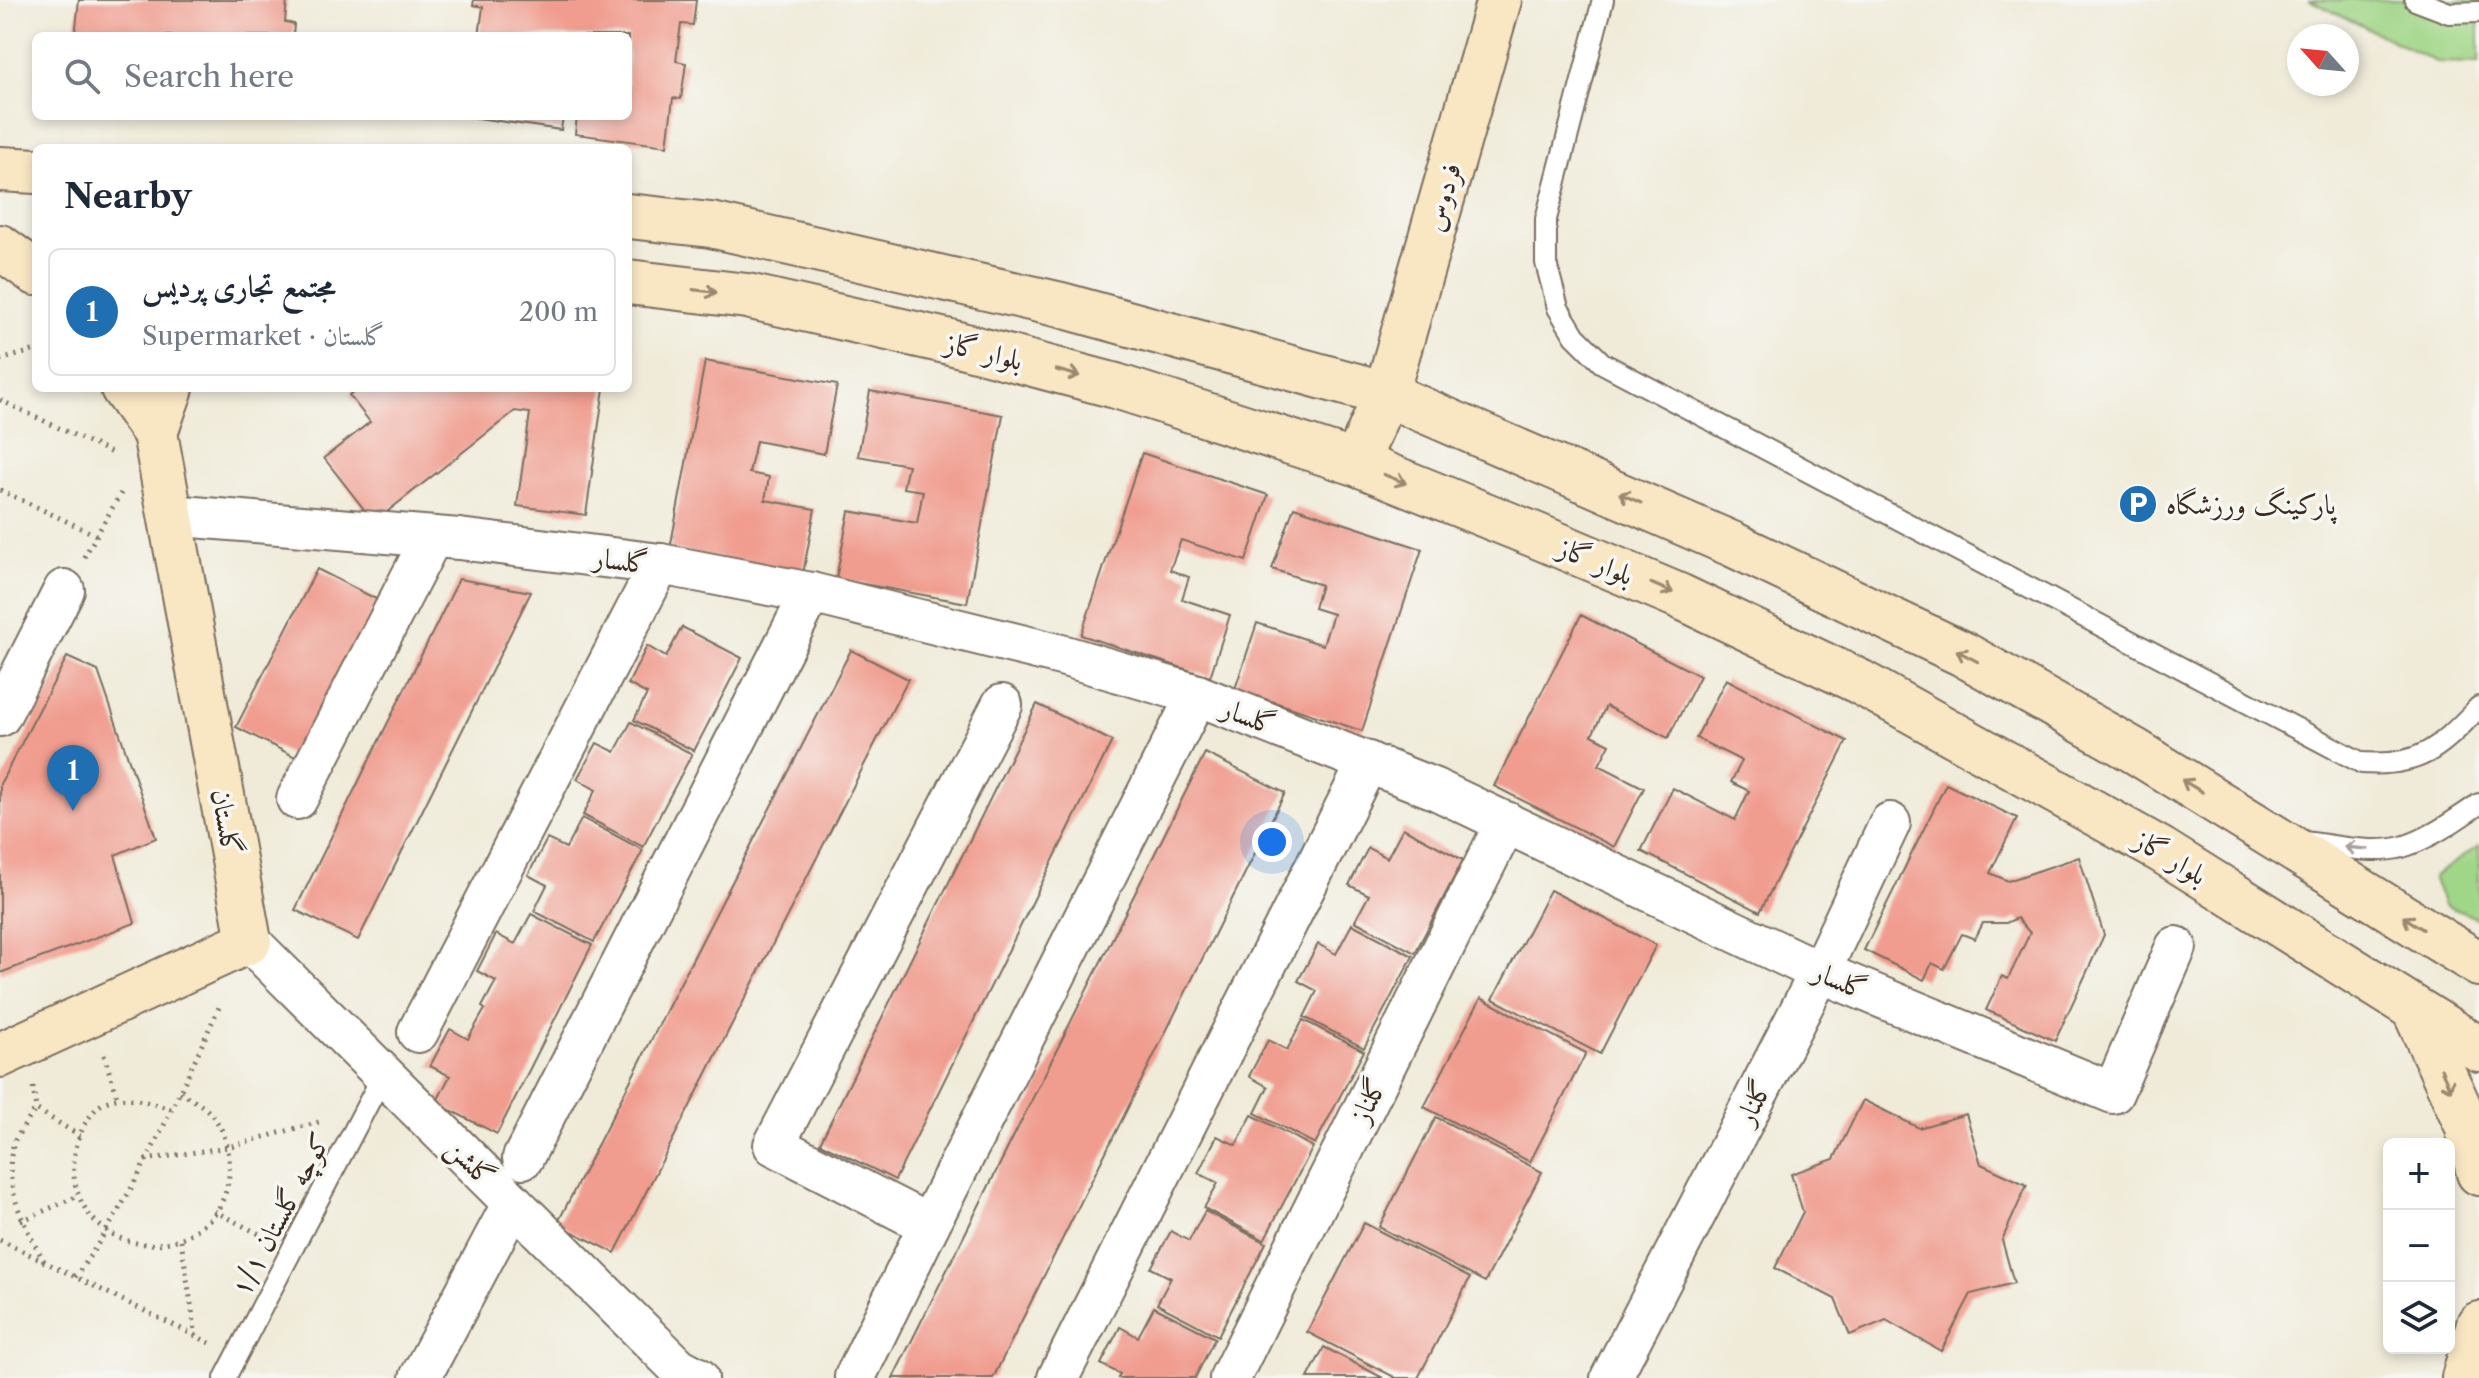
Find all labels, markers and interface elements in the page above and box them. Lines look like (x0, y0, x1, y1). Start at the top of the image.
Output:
north arrow (2287, 24, 2359, 96)
search box (32, 32, 632, 120)
icon: search (60, 54, 104, 98)
text: Search here (124, 58, 294, 95)
street label: فردوس (1416, 159, 1469, 235)
text: Nearby (64, 175, 192, 217)
text: مجتمع تجاری پردیس (142, 268, 336, 305)
one-way arrow (692, 284, 718, 299)
text: 1 (86, 296, 98, 328)
text: 200 m (519, 296, 598, 328)
text: Supermarket · گلستان (142, 320, 385, 352)
street label: بلوار گاز (938, 324, 1026, 378)
one-way arrow (1055, 367, 1081, 382)
one-way arrow (1382, 473, 1407, 487)
parking icon: پارکینگ ورزشگاه (2117, 483, 2159, 525)
place label: پارکینگ ورزشگاه (2166, 487, 2338, 525)
one-way arrow (1618, 490, 1643, 505)
street label: بلوار گاز (1550, 529, 1639, 593)
street label: گلسار (589, 539, 651, 580)
one-way arrow (1649, 582, 1673, 597)
one-way arrow (1955, 648, 1979, 663)
street label: گلسار (1214, 689, 1281, 742)
pin: 1 (47, 745, 99, 811)
one-way arrow (2181, 777, 2204, 793)
street label: گلستان (204, 786, 250, 858)
street label: بلوار گاز (2125, 821, 2214, 893)
your location (1252, 822, 1292, 862)
one-way arrow (2343, 840, 2370, 855)
one-way arrow (2402, 914, 2425, 930)
street label: گلسار (1805, 952, 1872, 1006)
one-way arrow (2440, 1067, 2455, 1091)
street label: گلناز (1341, 1072, 1393, 1131)
street label: گلنار (1726, 1074, 1779, 1133)
street label: کوچه گلستان ۱/۱ (223, 1126, 340, 1303)
street label: گلشن (438, 1131, 502, 1195)
map controls (2383, 1138, 2455, 1354)
button: + (2383, 1138, 2455, 1210)
button: − (2383, 1210, 2455, 1282)
button: layers (2383, 1282, 2455, 1354)

